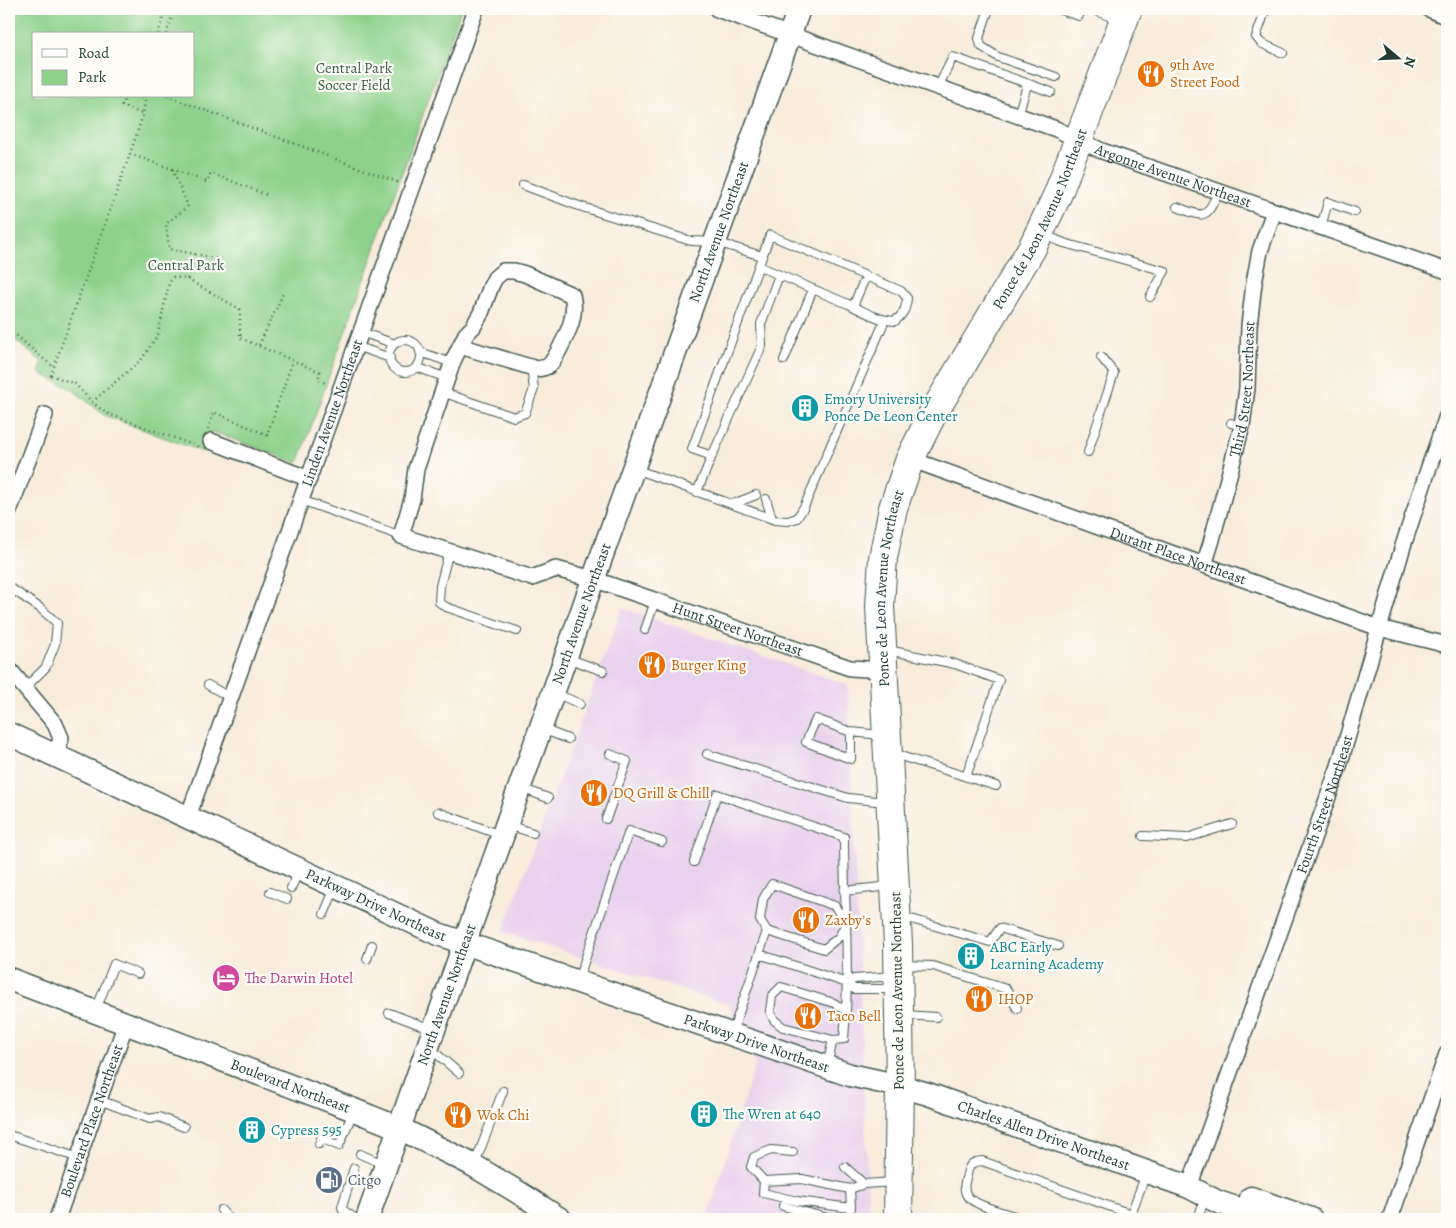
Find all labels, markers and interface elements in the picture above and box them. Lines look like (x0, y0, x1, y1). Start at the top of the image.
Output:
legend (32, 32, 195, 98)
north arrow (1374, 32, 1424, 82)
text: Road (78, 43, 110, 63)
text: N (1399, 54, 1420, 70)
place label: 9th Ave Street Food (1170, 55, 1241, 92)
park label: Central Park Soccer Field (316, 58, 393, 95)
restaurant icon: 9th Ave Street Food (1136, 59, 1166, 89)
text: Park (78, 67, 107, 87)
street label: Ponce de Leon Avenue Northeast (988, 125, 1092, 313)
street label: Argonne Avenue Northeast (1091, 139, 1254, 212)
street label: North Avenue Northeast (684, 158, 753, 305)
park label: Central Park (148, 255, 225, 275)
street label: Third Street Northeast (1224, 320, 1260, 459)
street label: Linden Avenue Northeast (297, 336, 368, 489)
place label: Emory University Ponce De Leon Center (824, 389, 958, 426)
building icon: Emory University Ponce De Leon Center (790, 393, 820, 423)
street label: Ponce de Leon Avenue Northeast (870, 487, 909, 687)
street label: Durant Place Northeast (1107, 522, 1249, 589)
street label: North Avenue Northeast (547, 540, 616, 687)
street label: Hunt Street Northeast (670, 597, 806, 661)
restaurant icon: Burger King (637, 650, 667, 680)
place label: Burger King (671, 655, 747, 675)
street label: Fourth Street Northeast (1291, 733, 1358, 877)
restaurant icon: DQ Grill & Chill (579, 778, 609, 808)
place label: DQ Grill & Chill (613, 783, 710, 803)
street label: Parkway Drive Northeast (302, 864, 449, 946)
street label: Ponce de Leon Avenue Northeast (885, 891, 909, 1091)
restaurant icon: Zaxby's (791, 905, 821, 935)
place label: Zaxby's (825, 910, 871, 930)
street label: North Avenue Northeast (412, 921, 481, 1068)
place label: ABC Early Learning Academy (989, 937, 1104, 974)
building icon: ABC Early Learning Academy (956, 941, 986, 971)
hotel icon: The Darwin Hotel (211, 963, 241, 993)
place label: The Darwin Hotel (245, 968, 353, 988)
restaurant icon: IHOP (964, 984, 994, 1014)
place label: IHOP (998, 989, 1033, 1009)
restaurant icon: Taco Bell (793, 1001, 823, 1031)
place label: Taco Bell (827, 1006, 881, 1026)
street label: Parkway Drive Northeast (681, 1009, 832, 1077)
street label: Boulevard Place Northeast (55, 1042, 128, 1200)
street label: Boulevard Northeast (228, 1054, 353, 1118)
street label: Charles Allen Drive Northeast (955, 1095, 1133, 1175)
building icon: The Wren at 640 (689, 1099, 719, 1129)
restaurant icon: Wok Chi (443, 1100, 473, 1130)
place label: The Wren at 640 (723, 1104, 821, 1124)
place label: Wok Chi (476, 1105, 529, 1125)
building icon: Cypress 595 (237, 1115, 267, 1145)
place label: Cypress 595 (271, 1120, 342, 1140)
fuel station icon: Citgo (314, 1165, 344, 1195)
place label: Citgo (348, 1170, 381, 1190)

